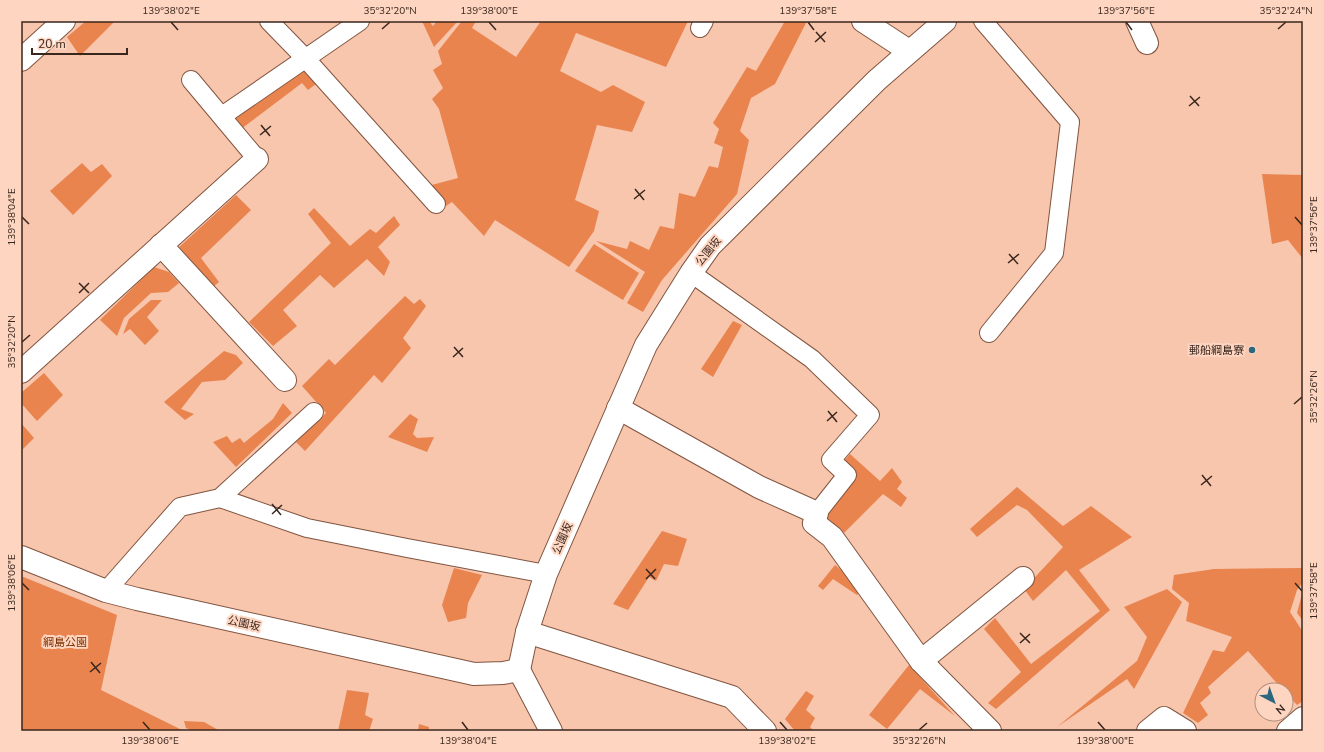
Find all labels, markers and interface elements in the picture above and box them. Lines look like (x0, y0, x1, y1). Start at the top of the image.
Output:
text: 139°38'02"E (142, 4, 200, 18)
text: 35°32'20"N (363, 4, 417, 18)
text: 139°38'00"E (460, 4, 518, 18)
text: 139°37'58"E (779, 4, 837, 18)
text: 139°37'56"E (1097, 4, 1155, 18)
text: 35°32'24"N (1259, 4, 1313, 18)
scale bar (32, 30, 127, 56)
text: 20 m (38, 36, 66, 52)
text: 139°38'04"E (5, 188, 19, 246)
text: 139°37'56"E (1307, 196, 1321, 254)
street label: 公園坂 (692, 234, 725, 269)
text: 35°32'20"N (5, 315, 19, 369)
place label: 郵船綱島寮 (1189, 343, 1244, 358)
marker: 郵船綱島寮 (1247, 345, 1257, 355)
text: 35°32'26"N (1307, 370, 1321, 424)
street label: 公園坂 (549, 520, 576, 556)
text: 139°38'06"E (5, 554, 19, 612)
text: 139°37'58"E (1307, 562, 1321, 620)
street label: 公園坂 (226, 612, 262, 635)
park label: 綱島公園 (43, 635, 87, 650)
north arrow (1254, 682, 1294, 722)
text: N (1272, 701, 1288, 718)
text: 139°38'06"E (121, 734, 179, 748)
text: 139°38'04"E (439, 734, 497, 748)
text: 139°38'02"E (758, 734, 816, 748)
text: 35°32'26"N (892, 734, 946, 748)
text: 139°38'00"E (1076, 734, 1134, 748)

